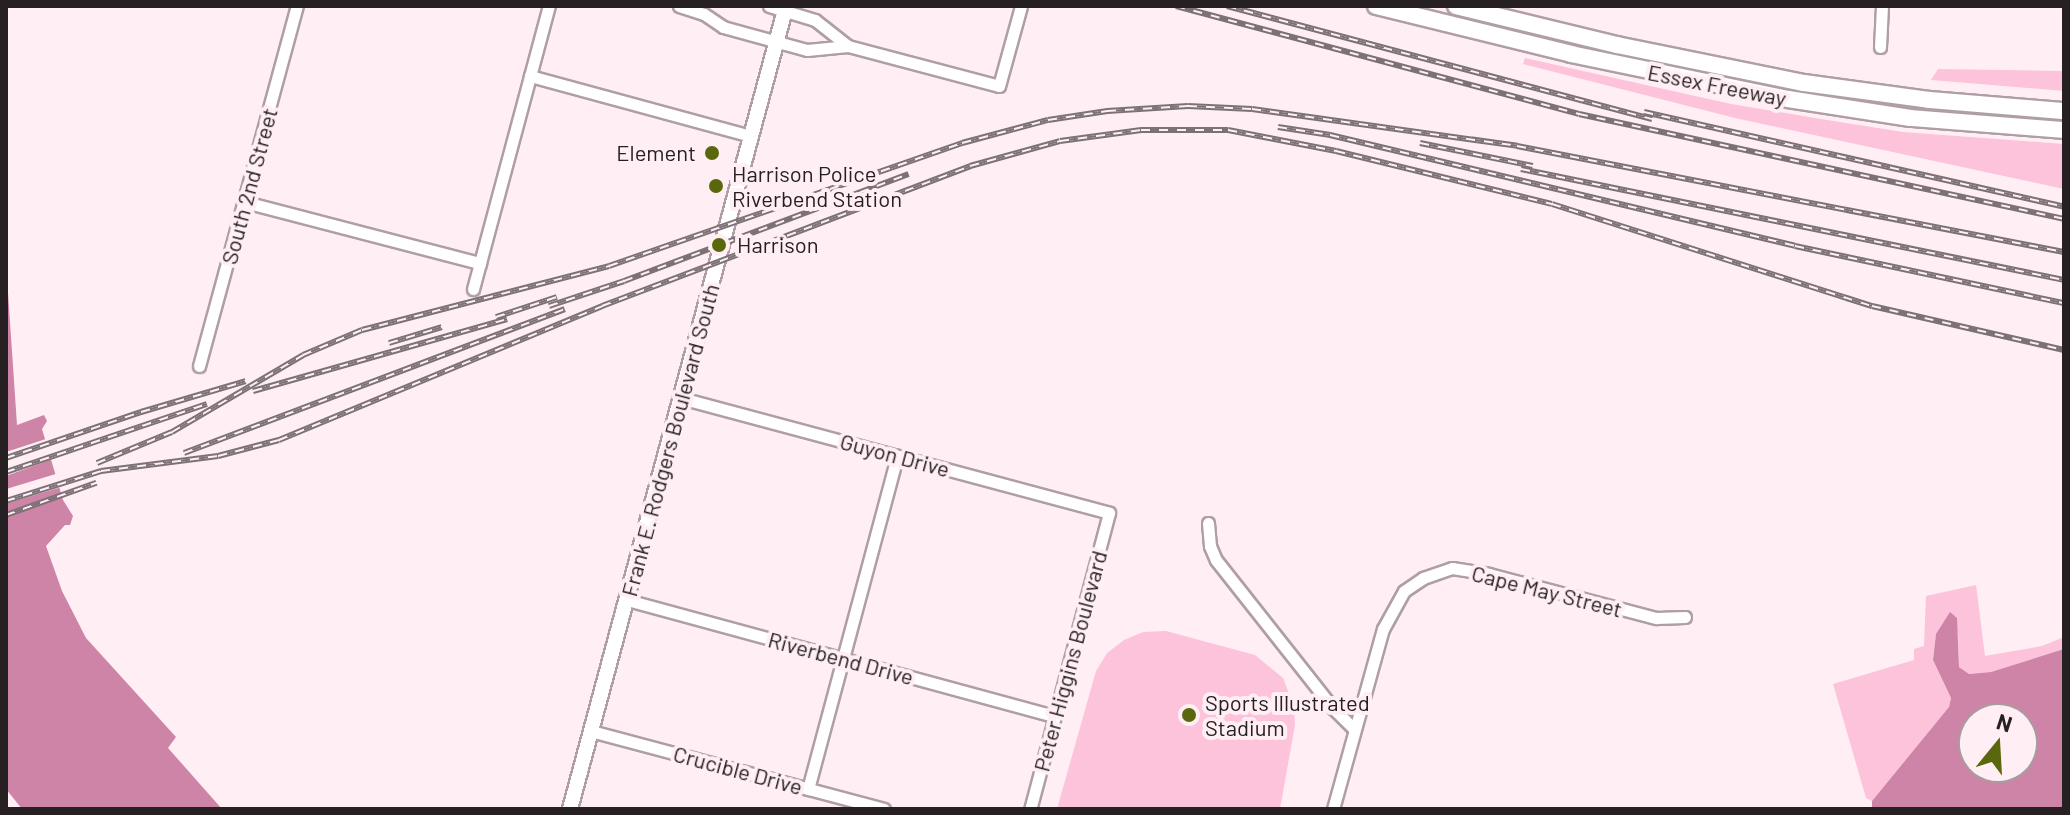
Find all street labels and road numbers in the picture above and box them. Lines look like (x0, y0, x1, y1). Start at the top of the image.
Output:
street label: Essex Freeway (1645, 59, 1789, 111)
street label: South 2nd Street (215, 105, 283, 267)
street label: Frank E. Rodgers Boulevard South (615, 281, 725, 599)
street label: Guyon Drive (837, 428, 953, 482)
street label: Peter Higgins Boulevard (1028, 548, 1112, 774)
street label: Cape May Street (1469, 560, 1625, 622)
street label: Riverbend Drive (765, 626, 917, 690)
street label: Crucible Drive (671, 740, 805, 800)

